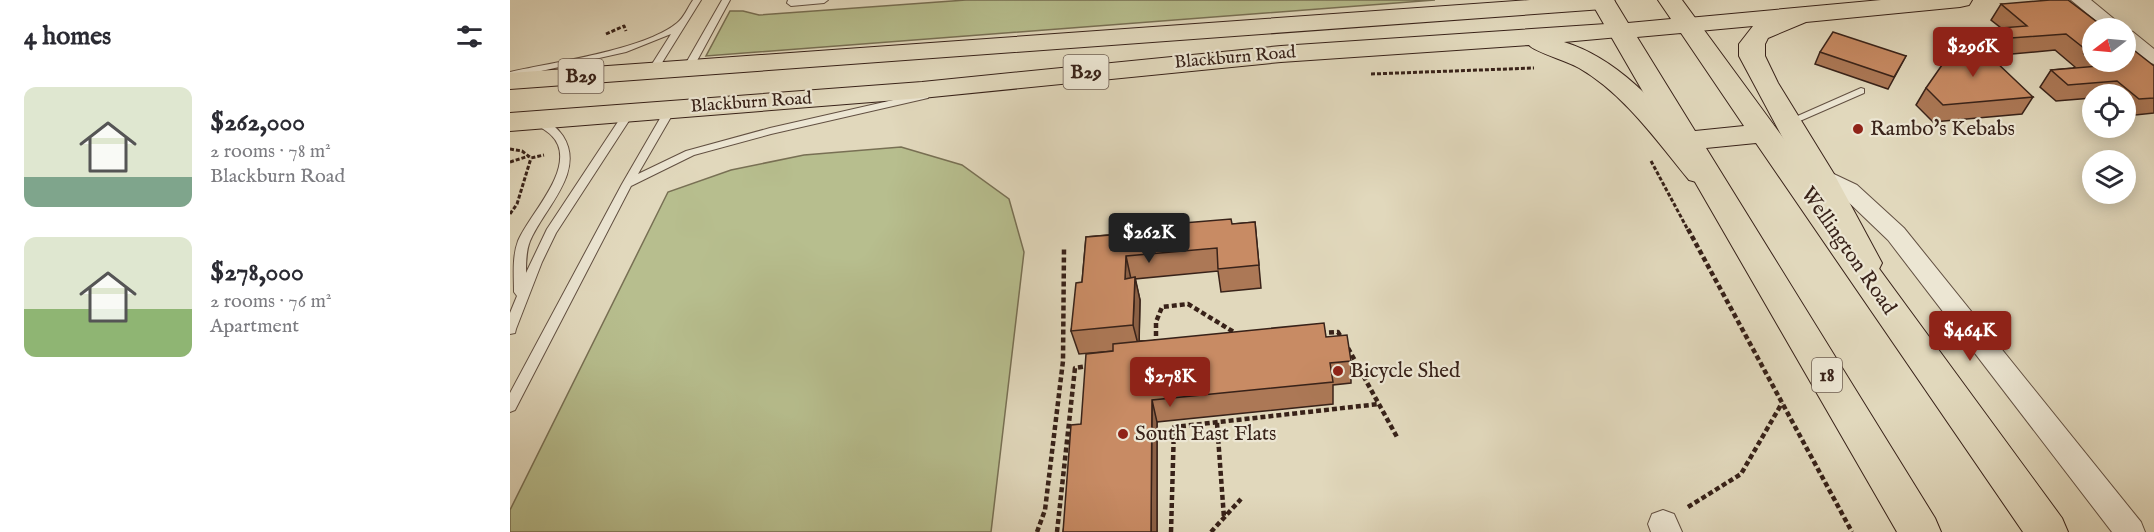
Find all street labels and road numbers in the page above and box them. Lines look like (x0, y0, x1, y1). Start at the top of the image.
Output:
street label: Blackburn Road (1173, 41, 1297, 75)
road number: B29 (1064, 55, 1108, 89)
road number: B29 (558, 59, 604, 93)
street label: Blackburn Road (690, 87, 813, 119)
street label: Wellington Road (1794, 182, 1903, 321)
road number: 18 (1812, 358, 1842, 392)

